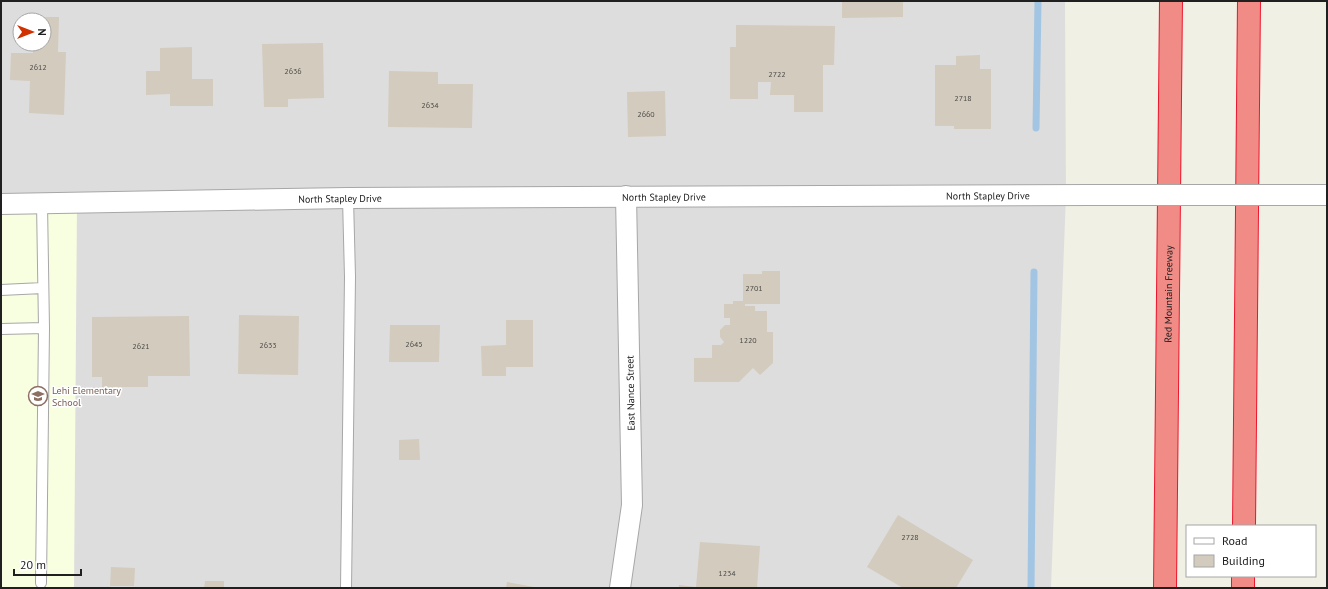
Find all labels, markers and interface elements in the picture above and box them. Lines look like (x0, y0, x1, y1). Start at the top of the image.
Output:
north arrow (12, 12, 52, 52)
text: N (35, 28, 49, 36)
house number: 2612 (29, 62, 47, 72)
house number: 2636 (284, 66, 302, 76)
house number: 2722 (768, 69, 786, 79)
house number: 2718 (954, 93, 972, 103)
house number: 2634 (421, 100, 439, 110)
house number: 2660 (637, 109, 655, 119)
street label: North Stapley Drive (946, 189, 1030, 203)
street label: North Stapley Drive (622, 191, 706, 204)
street label: North Stapley Drive (298, 192, 382, 206)
street label: Red Mountain Freeway (1162, 245, 1176, 343)
house number: 2701 (745, 283, 763, 293)
house number: 1220 (739, 335, 757, 345)
house number: 2645 (405, 339, 423, 349)
house number: 2633 (259, 340, 277, 350)
house number: 2621 (132, 341, 150, 351)
street label: East Nance Street (623, 355, 638, 431)
place label: Lehi Elementary School (52, 384, 121, 409)
school or university icon: Lehi Elementary School (27, 385, 49, 407)
legend (1186, 525, 1316, 577)
house number: 2728 (901, 532, 919, 542)
text: Road (1222, 533, 1247, 548)
scale bar (14, 551, 81, 577)
text: Building (1222, 553, 1265, 568)
text: 20 m (20, 557, 46, 572)
house number: 1234 (718, 568, 736, 578)

